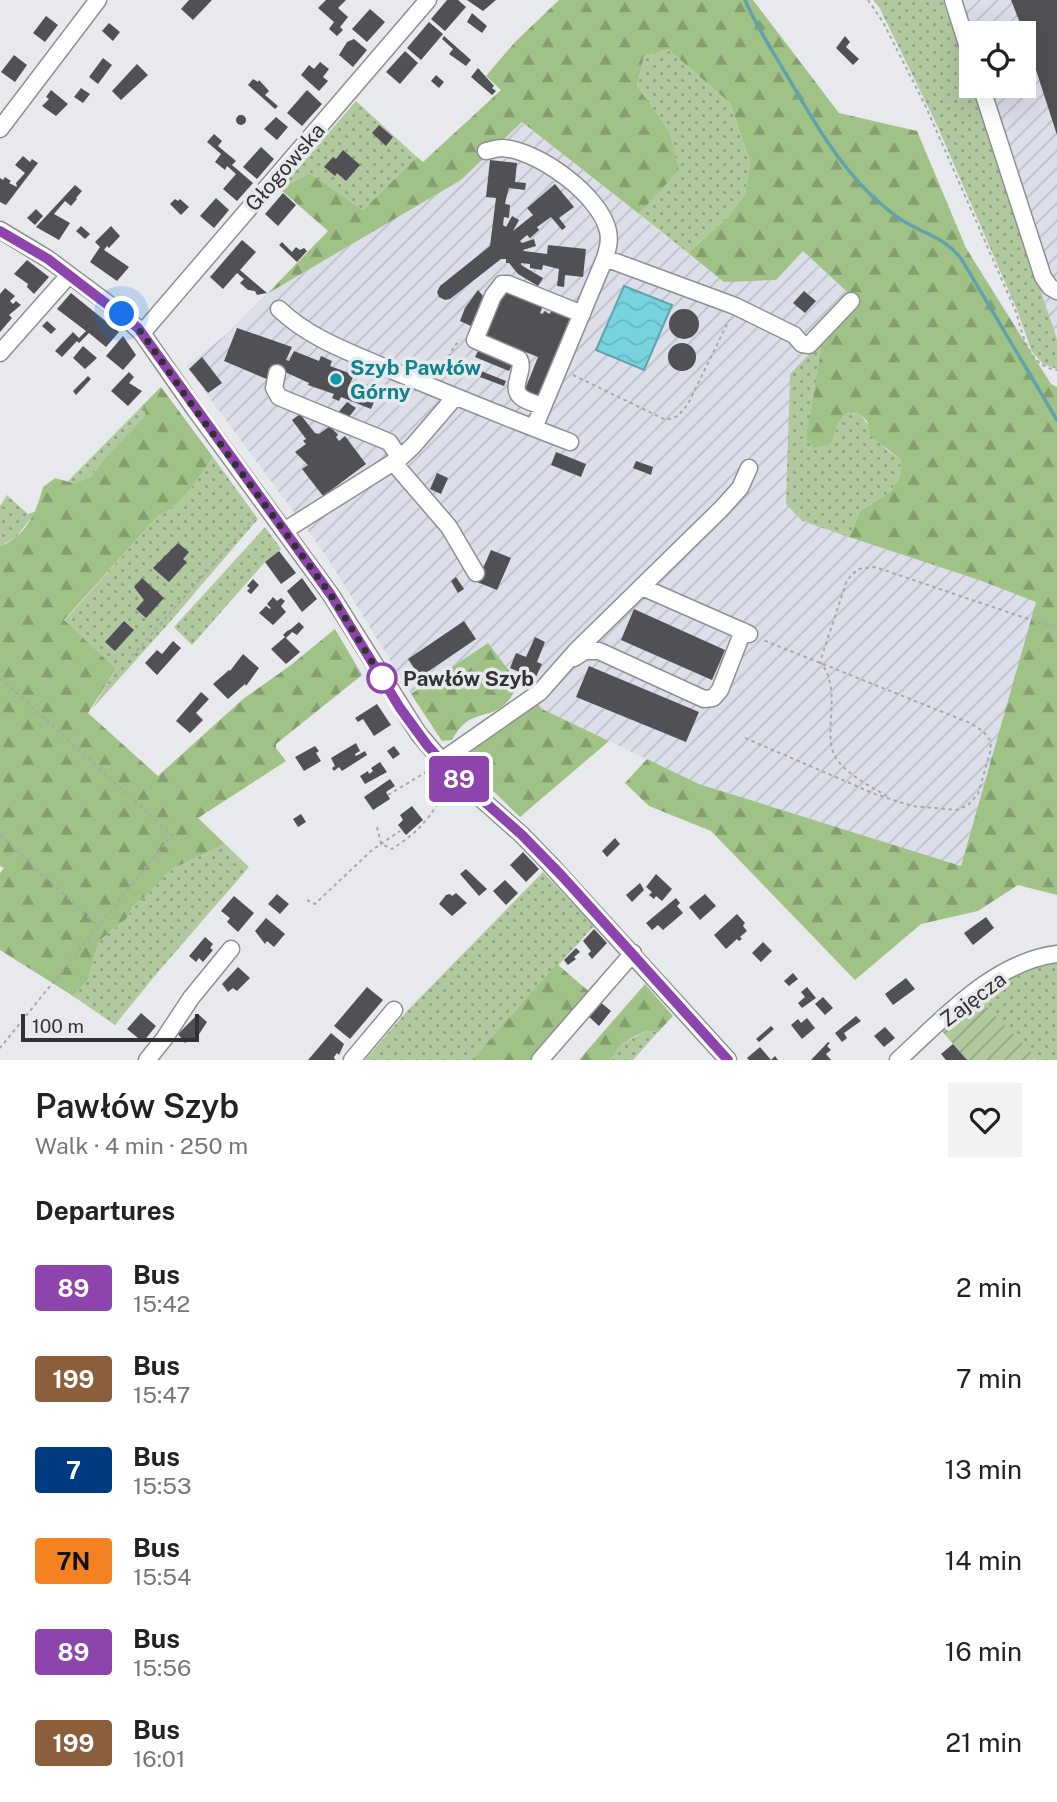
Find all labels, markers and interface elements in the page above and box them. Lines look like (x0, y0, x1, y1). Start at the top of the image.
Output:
map controls (959, 21, 1036, 98)
button: locate (959, 21, 1036, 98)
street label: Głogowska (240, 118, 330, 216)
your location (104, 296, 139, 331)
place label: Szyb Pawłów Górny (350, 355, 482, 404)
marker: Szyb Pawłów Górny (328, 371, 344, 387)
marker: Pawłów Szyb (367, 663, 397, 693)
place label: Pawłów Szyb (403, 666, 534, 691)
line badge: 89 (428, 756, 490, 802)
text: 89 (443, 765, 475, 793)
street label: Zajęcza (935, 966, 1011, 1032)
scale bar (21, 1011, 200, 1043)
text: 100 m (32, 1015, 84, 1037)
button: heart (948, 1083, 1022, 1157)
text: Pawłów Szyb (35, 1087, 239, 1125)
text: Walk · 4 min · 250 m (35, 1132, 248, 1159)
text: Departures (35, 1195, 175, 1226)
text: Bus (133, 1259, 180, 1290)
text: 2 min (956, 1272, 1022, 1303)
text: 89 (58, 1274, 89, 1302)
text: 15:42 (133, 1290, 190, 1317)
text: Bus (133, 1350, 180, 1381)
text: 7 min (956, 1363, 1022, 1394)
text: 199 (53, 1365, 94, 1393)
text: 15:47 (133, 1381, 190, 1408)
text: Bus (133, 1441, 180, 1472)
text: 13 min (945, 1454, 1022, 1485)
text: 7 (66, 1456, 81, 1484)
text: 15:53 (133, 1472, 192, 1499)
text: Bus (133, 1532, 180, 1563)
text: 14 min (945, 1545, 1022, 1576)
text: 7N (57, 1547, 90, 1575)
text: 15:54 (133, 1563, 191, 1590)
text: Bus (133, 1623, 180, 1654)
text: 16 min (945, 1636, 1022, 1667)
text: 89 (58, 1638, 89, 1666)
text: 15:56 (133, 1654, 191, 1681)
text: Bus (133, 1714, 180, 1745)
text: 21 min (946, 1727, 1022, 1758)
text: 199 (53, 1729, 94, 1757)
text: 16:01 (133, 1745, 185, 1772)

